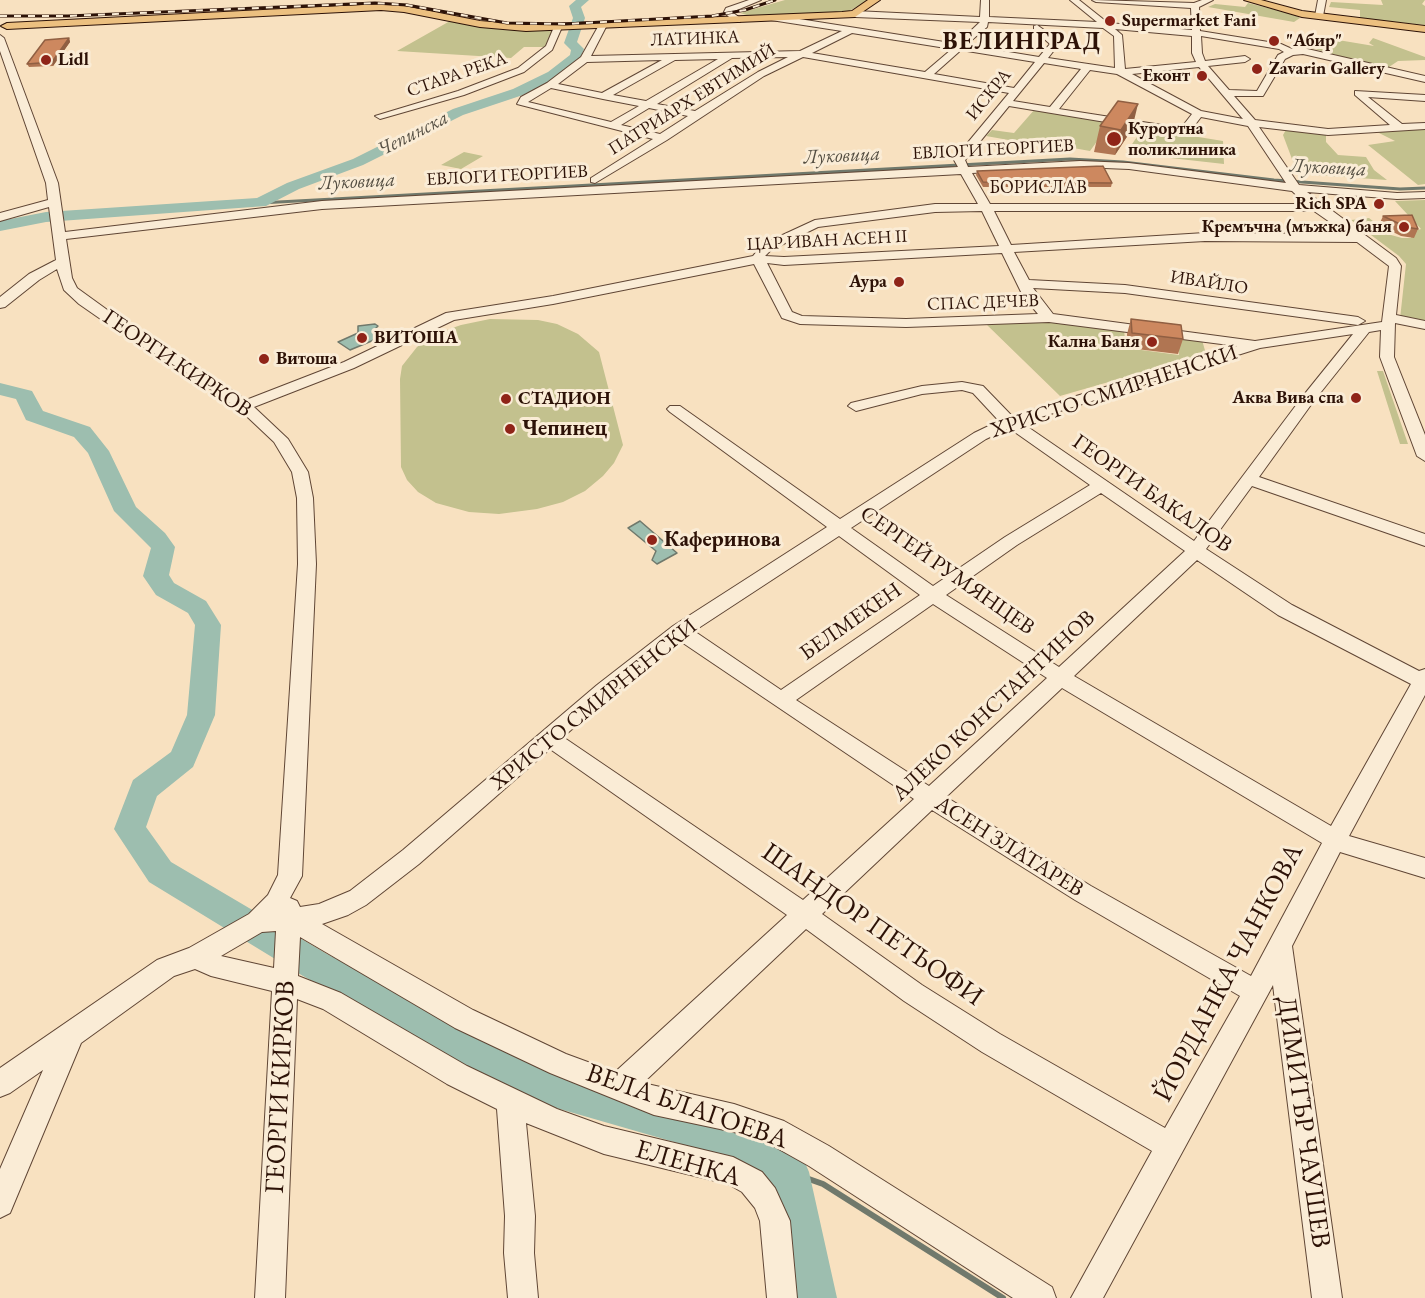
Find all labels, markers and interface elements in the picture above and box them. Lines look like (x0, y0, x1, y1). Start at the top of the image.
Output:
place label: Supermarket Fani (1122, 10, 1256, 32)
marker: Supermarket Fani (1103, 14, 1117, 28)
street label: ЛАТИНКА (650, 27, 740, 51)
district label: ВЕЛИНГРАД (943, 28, 1101, 56)
place label: "Абир" (1286, 30, 1342, 52)
marker: "Абир" (1267, 34, 1281, 48)
street label: ПАТРИАРХ ЕВТИМИЙ (605, 40, 779, 160)
street label: СТАРА РЕКА (404, 48, 510, 102)
place label: Lidl (58, 49, 89, 71)
marker: Lidl (39, 53, 53, 67)
place label: Zavarin Gallery (1269, 58, 1385, 80)
marker: Zavarin Gallery (1250, 62, 1264, 76)
street label: ИСКРА (962, 65, 1016, 125)
place label: Еконт (1142, 65, 1190, 87)
marker: Еконт (1195, 69, 1209, 83)
water label: Чепинска (374, 106, 452, 162)
place label: Курортна поликлиника (1128, 118, 1236, 160)
marker: Курортна поликлиника (1105, 130, 1123, 148)
street label: ЕВЛОГИ ГЕОРГИЕВ (912, 135, 1074, 165)
water label: Луковица (803, 142, 881, 170)
water label: Луковица (1289, 154, 1367, 182)
street label: ЕВЛОГИ ГЕОРГИЕВ (426, 161, 588, 191)
water label: Луковица (318, 168, 396, 196)
street label: БОРИСЛАВ (989, 177, 1087, 199)
place label: Rich SPA (1295, 193, 1367, 215)
marker: Rich SPA (1372, 197, 1386, 211)
place label: Кремъчна (мъжка) баня (1202, 216, 1392, 238)
marker: Кремъчна (мъжка) баня (1397, 220, 1411, 234)
street label: ЦАР ИВАН АСЕН II (746, 226, 908, 256)
street label: ИВАЙЛО (1169, 266, 1249, 300)
place label: Аура (849, 271, 887, 293)
marker: Аура (892, 275, 906, 289)
street label: СПАС ДЕЧЕВ (927, 290, 1039, 316)
street label: ГЕОРГИ КИРКОВ (98, 304, 256, 424)
place label: ВИТОША (374, 327, 458, 349)
marker: ВИТОША (355, 331, 369, 345)
place label: Кална Баня (1048, 331, 1140, 353)
marker: Кална Баня (1145, 335, 1159, 349)
street label: ХРИСТО СМИРНЕНСКИ (987, 340, 1241, 444)
place label: Витоша (276, 348, 337, 370)
marker: Витоша (257, 352, 271, 366)
place label: Аква Вива спа (1232, 387, 1344, 409)
place label: СТАДИОН (518, 388, 611, 410)
marker: Аква Вива спа (1349, 391, 1363, 405)
marker: СТАДИОН (499, 392, 513, 406)
place label: Чепинец (522, 416, 607, 442)
marker: Чепинец (503, 422, 517, 436)
street label: ГЕОРГИ БАКАЛОВ (1067, 429, 1237, 559)
street label: СЕРГЕЙ РУМЯНЦЕВ (855, 501, 1039, 641)
place label: Каферинова (664, 527, 781, 553)
marker: Каферинова (645, 533, 659, 547)
street label: БЕЛМЕКЕН (795, 577, 907, 667)
street label: АЛЕКО КОНСТАНТИНОВ (887, 605, 1101, 807)
street label: ХРИСТО СМИРНЕНСКИ (486, 614, 702, 796)
street label: АСЕН ЗЛАТАРЕВ (930, 791, 1088, 903)
street label: ШАНДОР ПЕТЬОФИ (755, 837, 989, 1013)
street label: ЙОРДАНКА ЧАНКОВА (1147, 838, 1311, 1108)
street label: ГЕОРГИ КИРКОВ (259, 980, 303, 1194)
street label: ДИМИТЪР ЧАУШЕВ (1269, 994, 1337, 1250)
street label: ВЕЛА БЛАГОЕВА (582, 1057, 792, 1157)
street label: ЕЛЕНКА (632, 1134, 744, 1194)

